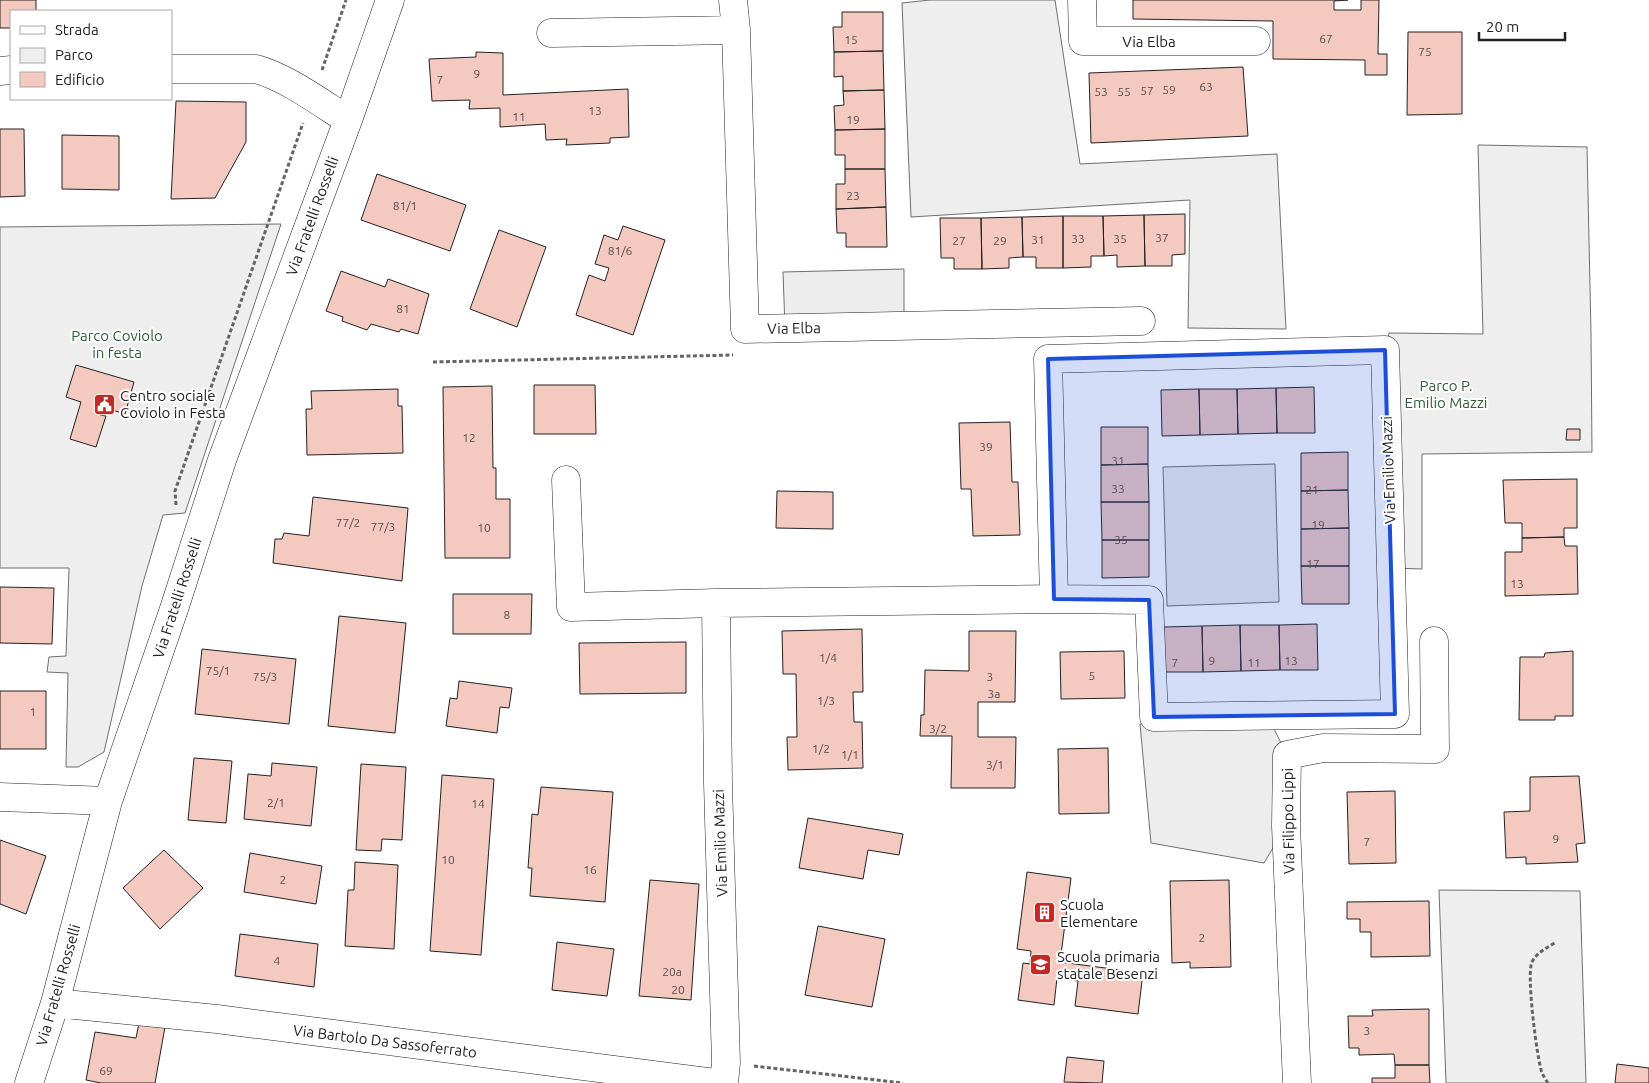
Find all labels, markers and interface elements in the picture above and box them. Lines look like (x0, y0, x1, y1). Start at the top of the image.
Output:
legend (10, 10, 172, 100)
scale bar (1479, 10, 1565, 42)
text: 20 m (1486, 18, 1519, 35)
text: Strada (55, 21, 99, 38)
house number: 67 (1319, 32, 1333, 45)
house number: 15 (844, 33, 858, 46)
street label: Via Elba (1122, 33, 1176, 50)
house number: 75 (1418, 45, 1432, 58)
text: Parco (55, 46, 93, 63)
house number: 9 (474, 67, 480, 80)
text: Edificio (55, 71, 104, 88)
house number: 7 (437, 73, 443, 86)
house number: 63 (1199, 80, 1213, 93)
house number: 59 (1162, 83, 1176, 96)
house number: 57 (1140, 84, 1154, 97)
house number: 53 (1094, 85, 1108, 98)
house number: 55 (1117, 85, 1131, 98)
house number: 13 (588, 104, 602, 117)
house number: 11 (512, 110, 526, 123)
house number: 19 (846, 113, 860, 126)
street label: Via Fratelli Rosselli (283, 154, 341, 278)
house number: 23 (846, 189, 860, 202)
house number: 81/1 (393, 199, 417, 212)
house number: 37 (1155, 231, 1169, 244)
house number: 33 (1071, 232, 1085, 245)
house number: 35 (1113, 232, 1127, 245)
house number: 31 (1031, 233, 1045, 246)
house number: 27 (952, 234, 966, 247)
house number: 29 (993, 234, 1007, 247)
house number: 81/6 (608, 244, 633, 257)
house number: 81 (396, 302, 410, 315)
street label: Via Elba (767, 319, 821, 337)
park label: Parco Coviolo in festa (71, 327, 163, 361)
park label: Parco P. Emilio Mazzi (1405, 377, 1487, 411)
place label: Centro sociale Coviolo in Festa (120, 387, 226, 421)
public building icon: Centro sociale Coviolo in Festa (92, 392, 116, 416)
street label: Via Emilio Mazzi (1378, 416, 1398, 524)
house number: 12 (462, 431, 476, 444)
house number: 39 (979, 440, 993, 453)
house number: 31 (1111, 454, 1125, 467)
house number: 33 (1111, 482, 1125, 495)
house number: 21 (1305, 483, 1319, 496)
house number: 77/2 (336, 516, 360, 529)
house number: 19 (1311, 518, 1325, 531)
house number: 77/3 (371, 520, 395, 533)
house number: 10 (477, 521, 491, 534)
house number: 35 (1114, 533, 1128, 546)
street label: Via Fratelli Rosselli (149, 536, 205, 660)
house number: 17 (1306, 557, 1320, 570)
house number: 13 (1510, 577, 1524, 590)
house number: 8 (504, 608, 511, 621)
house number: 1/4 (819, 651, 837, 664)
house number: 9 (1209, 654, 1215, 667)
house number: 13 (1284, 654, 1298, 667)
house number: 7 (1172, 656, 1178, 669)
house number: 11 (1247, 656, 1261, 669)
house number: 75/1 (206, 664, 230, 677)
house number: 5 (1089, 669, 1095, 682)
house number: 75/3 (253, 670, 277, 683)
house number: 3 (987, 670, 993, 683)
house number: 3a (988, 687, 1000, 700)
house number: 1/3 (817, 694, 835, 707)
house number: 1 (30, 705, 36, 718)
house number: 3/2 (929, 722, 947, 735)
house number: 1/2 (812, 742, 830, 755)
house number: 1/1 (841, 748, 859, 761)
house number: 3/1 (986, 758, 1004, 771)
street label: Via Filippo Lippi (1279, 768, 1297, 874)
street label: Via Emilio Mazzi (710, 789, 730, 897)
house number: 2/1 (267, 796, 285, 809)
house number: 14 (471, 797, 485, 810)
house number: 9 (1553, 832, 1559, 845)
house number: 7 (1364, 835, 1370, 848)
house number: 10 (441, 853, 455, 866)
house number: 16 (583, 863, 597, 876)
house number: 2 (280, 873, 286, 886)
place label: Scuola Elementare (1060, 896, 1138, 930)
building icon: Scuola Elementare (1032, 901, 1056, 925)
street label: Via Fratelli Rosselli (32, 922, 84, 1048)
house number: 2 (1199, 931, 1205, 944)
place label: Scuola primaria statale Besenzi (1057, 948, 1160, 982)
school or university icon: Scuola primaria statale Besenzi (1029, 953, 1053, 977)
house number: 4 (274, 954, 281, 967)
house number: 20a (662, 965, 682, 978)
house number: 20 (671, 983, 685, 996)
street label: Via Bartolo Da Sassoferrato (292, 1021, 478, 1061)
house number: 3 (1364, 1024, 1370, 1037)
house number: 69 (99, 1064, 113, 1077)

